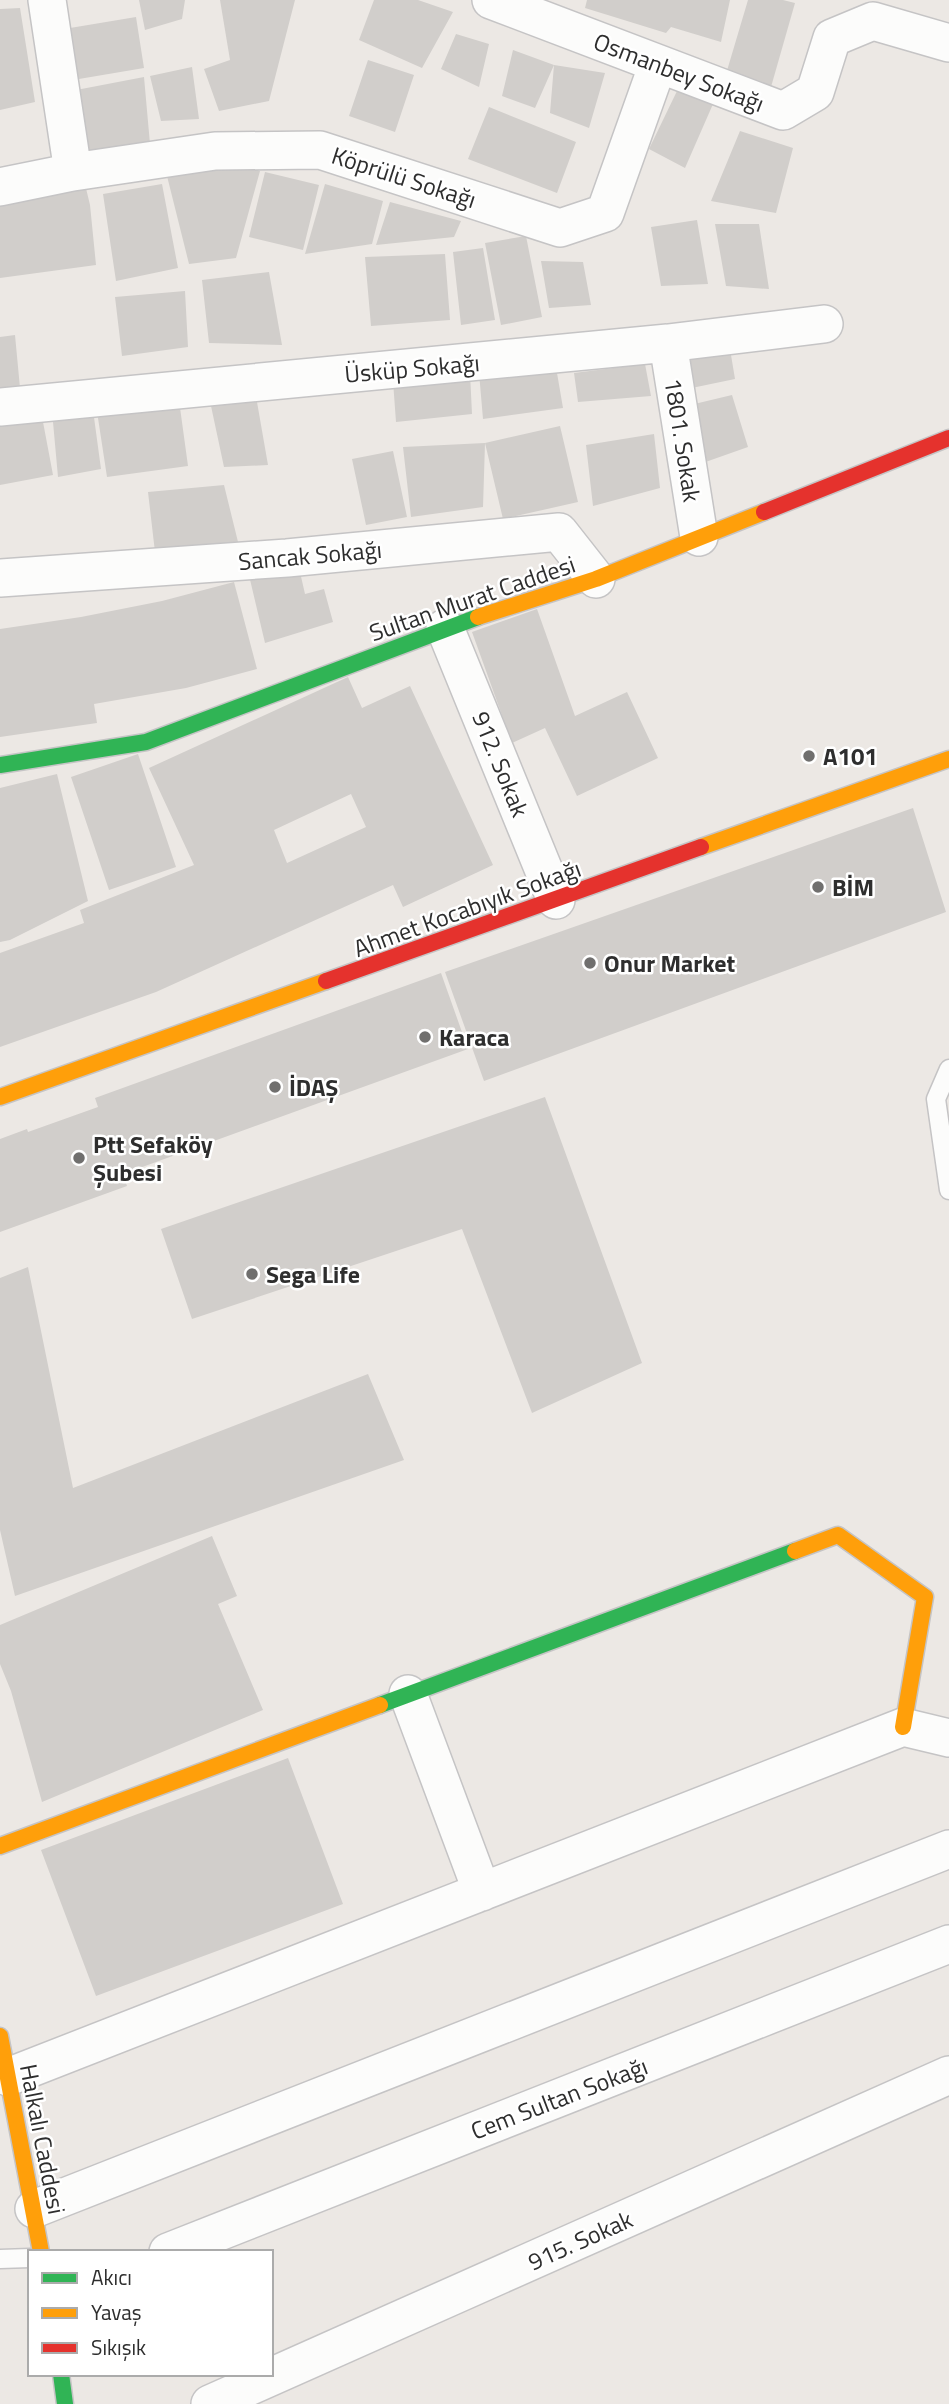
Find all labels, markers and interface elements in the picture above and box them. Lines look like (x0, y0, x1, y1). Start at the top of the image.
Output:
street label: Osmanbey Sokağı (588, 23, 770, 121)
street label: Köprülü Sokağı (327, 137, 481, 217)
street label: Üsküp Sokağı (343, 344, 481, 392)
street label: 1801. Sokak (655, 376, 711, 505)
street label: Sancak Sokağı (237, 531, 383, 579)
street label: Sultan Murat Caddesi (364, 546, 580, 650)
street label: 912. Sokak (463, 706, 539, 823)
place label: A101 (823, 738, 878, 774)
marker: A101 (801, 748, 817, 764)
street label: Ahmet Kocabıyık Sokağı (348, 850, 586, 966)
place label: BİM (832, 869, 874, 905)
marker: BİM (810, 879, 826, 895)
place label: Onur Market (604, 945, 736, 981)
marker: Onur Market (582, 955, 598, 971)
place label: Karaca (439, 1019, 510, 1055)
marker: Karaca (417, 1029, 433, 1045)
place label: İDAŞ (289, 1069, 338, 1105)
marker: İDAŞ (267, 1079, 283, 1095)
place label: Ptt Sefaköy Şubesi (93, 1126, 213, 1190)
marker: Ptt Sefaköy Şubesi (71, 1150, 87, 1166)
place label: Sega Life (266, 1256, 360, 1292)
marker: Sega Life (244, 1266, 260, 1282)
street label: Cem Sultan Sokağı (465, 2048, 653, 2148)
street label: Halkalı Caddesi (11, 2061, 75, 2217)
street label: 915. Sokak (522, 2201, 639, 2279)
legend (28, 2250, 273, 2376)
text: Akıcı (91, 2261, 132, 2293)
text: Yavaş (91, 2296, 142, 2328)
text: Sıkışık (91, 2331, 146, 2363)

